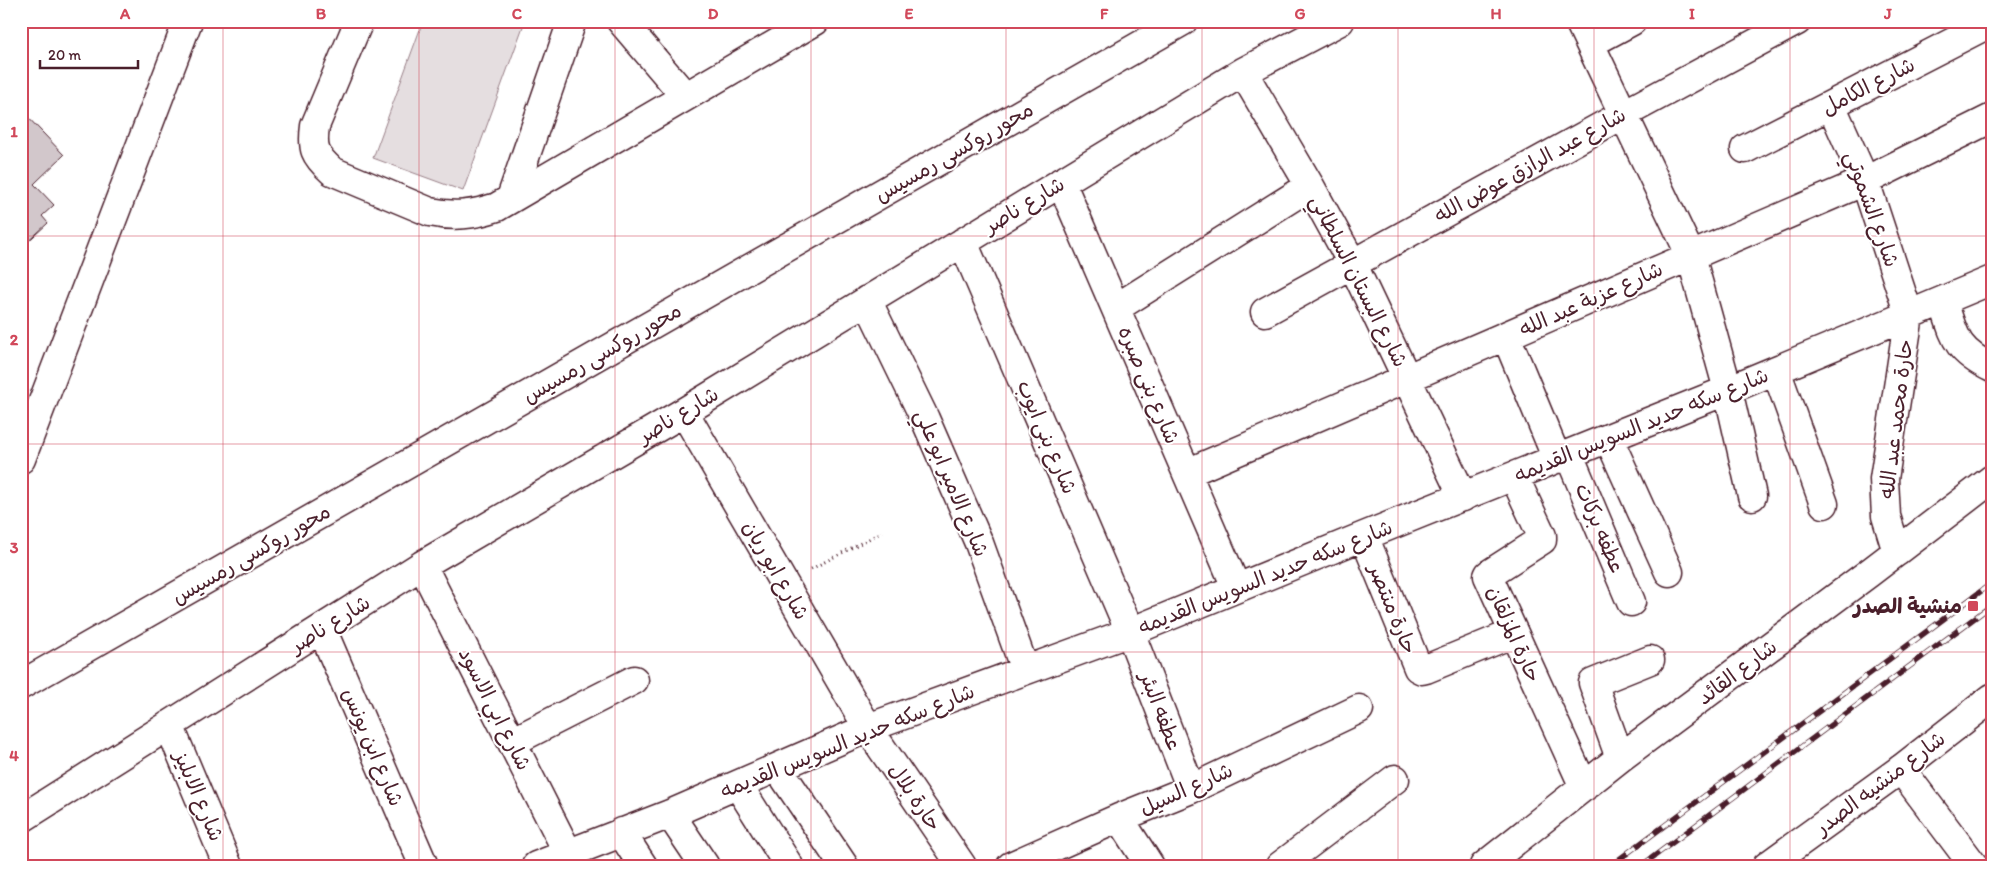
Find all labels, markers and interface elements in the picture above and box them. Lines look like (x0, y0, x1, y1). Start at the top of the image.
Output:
text: A (119, 4, 131, 23)
text: B (316, 4, 327, 23)
text: C (512, 4, 523, 23)
text: D (708, 4, 719, 23)
text: E (905, 4, 914, 23)
text: F (1100, 4, 1109, 23)
text: G (1294, 4, 1306, 23)
text: H (1490, 4, 1502, 23)
text: I (1689, 4, 1695, 23)
text: J (1883, 4, 1892, 23)
scale bar (40, 38, 138, 70)
text: 20 m (48, 46, 82, 64)
street label: شارع الكامل (1817, 51, 1920, 122)
street label: محور روكسى رمسيس (870, 96, 1039, 209)
street label: شارع عبد الرازق عوض الله (1430, 101, 1631, 230)
text: 1 (10, 122, 18, 141)
street label: شارع الشموتي (1833, 147, 1905, 273)
street label: شارع ناصر (977, 171, 1070, 242)
street label: شارع البستان السلطاني (1299, 190, 1414, 374)
street label: شارع عزبة عبد الله (1515, 256, 1668, 344)
street label: محور روكسى رمسيس (518, 297, 687, 410)
street label: شارع بنى صبره (1111, 322, 1185, 449)
text: 2 (10, 330, 19, 349)
street label: حارة محمد عبد الله (1873, 338, 1919, 500)
street label: شارع سكه حديد السويس القديمه (1510, 362, 1773, 490)
street label: شارع بنى ايوب (1010, 376, 1083, 499)
street label: شارع ناصر (631, 381, 724, 452)
street label: شارع الامير ابو علي (904, 405, 995, 563)
street label: عطفه بركات (1569, 479, 1631, 577)
street label: محور روكسى رمسيس (167, 498, 336, 611)
street label: شارع سكه حديد السويس القديمه (1134, 514, 1397, 642)
street label: شارع ابو ريان (735, 516, 815, 625)
text: 3 (10, 538, 19, 557)
street label: حارة منتصر (1363, 558, 1423, 658)
street label: حارة المزلقان (1482, 582, 1547, 686)
street label: شارع ناصر (283, 589, 376, 662)
place label: منشية الصدر (1852, 593, 1962, 619)
marker: منشية الصدر (1966, 599, 1980, 613)
street label: شارع القائد (1692, 633, 1783, 712)
street label: شارع ابي الاسود (448, 643, 537, 778)
street label: عطفه البئر (1133, 666, 1188, 754)
street label: شارع سكه حديد السويس القديمه (716, 678, 979, 806)
street label: شارع ابن يونس (335, 684, 410, 811)
street label: شارع منشيه الصدر (1808, 726, 1952, 843)
street label: شارع الابليز (166, 745, 230, 846)
text: 4 (9, 746, 19, 765)
street label: شارع السيل (1135, 757, 1238, 823)
street label: حارة بلال (883, 758, 947, 836)

